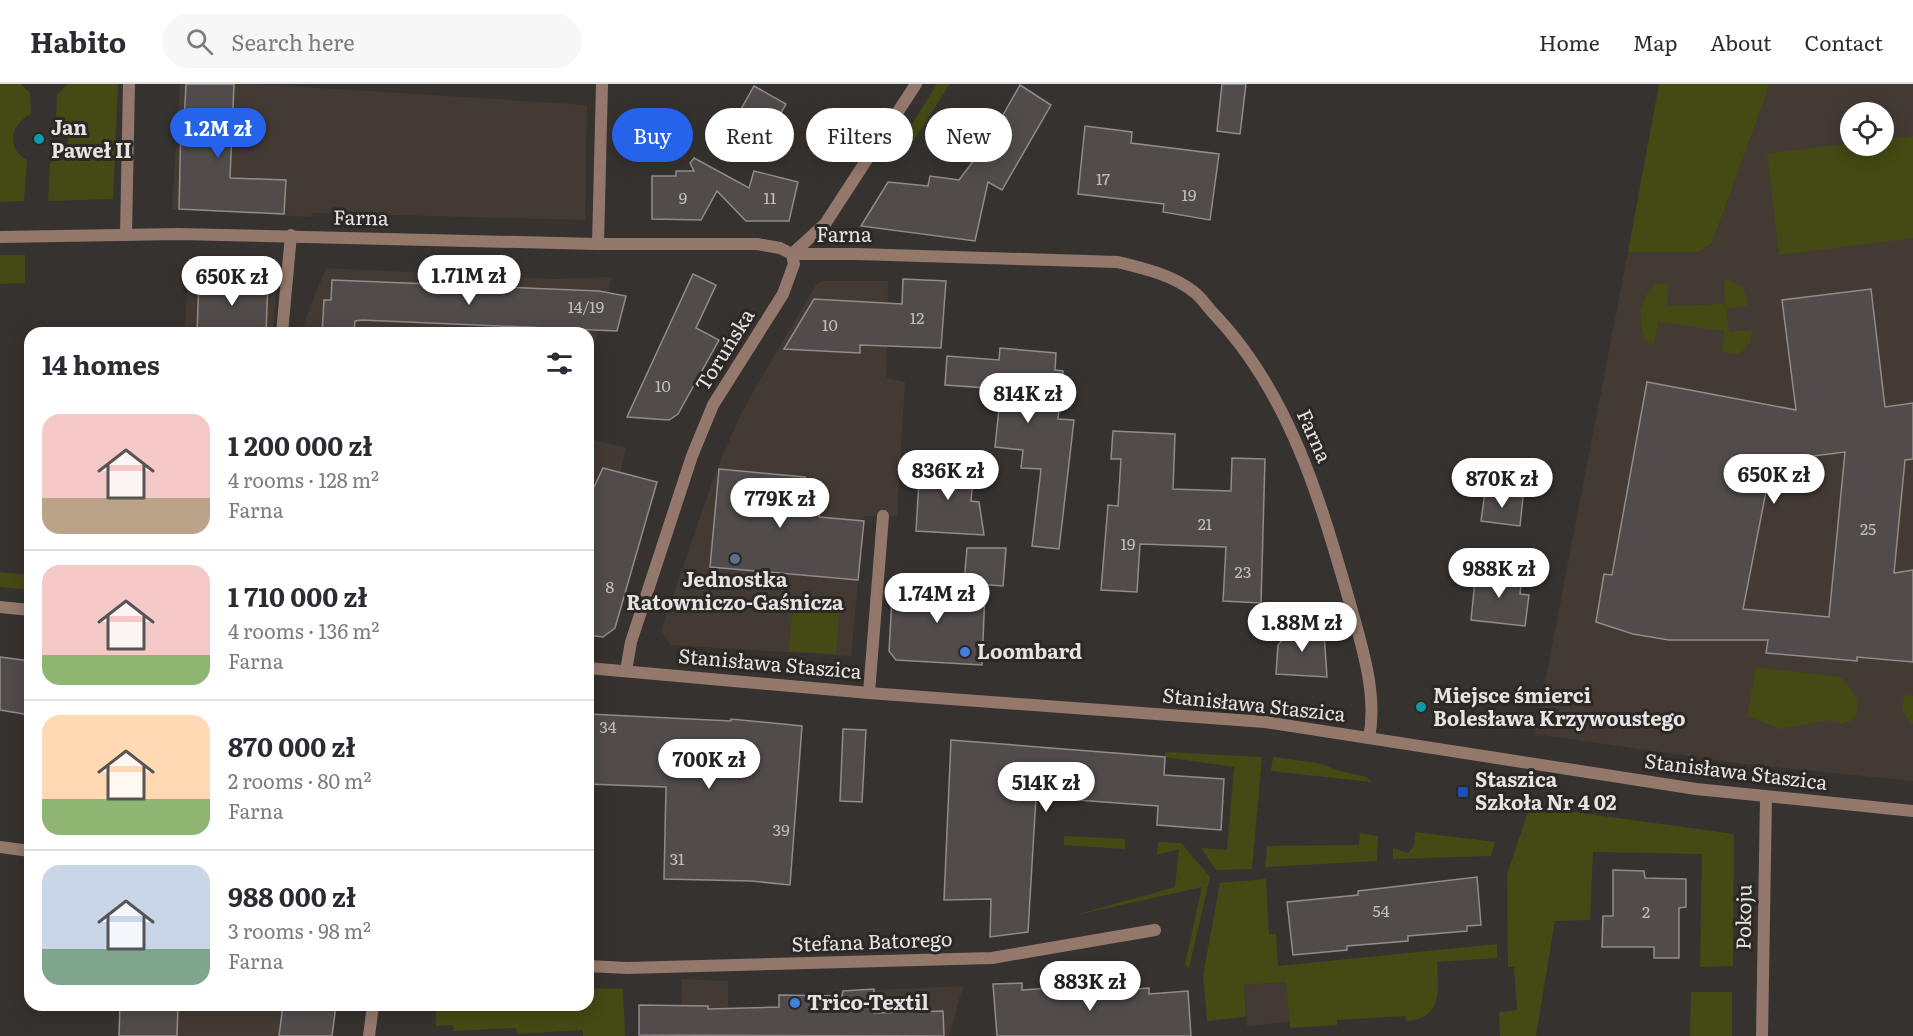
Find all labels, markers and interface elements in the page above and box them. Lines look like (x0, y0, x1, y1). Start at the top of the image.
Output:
search box (162, 14, 582, 68)
text: Habito (30, 20, 126, 62)
icon: search (183, 25, 216, 58)
text: Search here (231, 25, 355, 58)
text: Home (1539, 26, 1600, 57)
text: Map (1633, 26, 1677, 57)
text: About (1710, 26, 1772, 57)
text: Contact (1805, 26, 1883, 57)
map controls (1840, 102, 1894, 156)
button: locate (1840, 102, 1894, 156)
pin: 1.2M zł (163, 108, 273, 159)
chip: Buy (612, 108, 693, 162)
chip: Rent (705, 108, 794, 162)
chip: Filters (806, 108, 913, 162)
chip: New (925, 108, 1012, 162)
place label: Jan Paweł II (51, 111, 132, 164)
text: 1.2M zł (184, 112, 252, 142)
marker: Jan Paweł II (32, 132, 46, 146)
house number: 17 (1096, 166, 1110, 190)
house number: 19 (1182, 182, 1196, 206)
house number: 9 (679, 185, 687, 209)
house number: 11 (763, 185, 777, 209)
street label: Farna (333, 201, 389, 231)
street label: Farna (816, 218, 872, 248)
pin: 1.71M zł (407, 255, 531, 306)
pin: 650K zł (177, 256, 287, 307)
text: 1.71M zł (432, 259, 506, 289)
text: 650K zł (196, 260, 268, 290)
house number: 14/19 (568, 294, 604, 318)
street label: Toruńska (686, 302, 761, 396)
house number: 12 (910, 305, 924, 329)
house number: 10 (822, 312, 838, 336)
text: 14 homes (42, 344, 160, 383)
icon: filters (543, 347, 576, 380)
house number: 10 (655, 373, 671, 397)
pin: 814K zł (973, 373, 1083, 424)
text: 814K zł (993, 377, 1063, 407)
street label: Farna (1291, 404, 1341, 467)
text: 1 200 000 zł (228, 425, 372, 464)
icon: home (90, 438, 162, 510)
pin: 836K zł (893, 450, 1003, 501)
text: 836K zł (912, 454, 984, 484)
pin: 650K zł (1719, 454, 1829, 505)
pin: 870K zł (1447, 458, 1557, 509)
text: 650K zł (1738, 458, 1810, 488)
text: 870K zł (1466, 462, 1538, 492)
text: 4 rooms · 128 m² (228, 464, 379, 494)
pin: 779K zł (725, 478, 835, 529)
text: 779K zł (744, 482, 816, 512)
text: Farna (228, 494, 284, 524)
house number: 21 (1198, 511, 1213, 535)
house number: 25 (1860, 516, 1876, 540)
house number: 19 (1121, 531, 1135, 555)
pin: 988K zł (1444, 548, 1554, 599)
marker: Jednostka Ratowniczo-Gaśnicza (728, 552, 742, 566)
text: 988K zł (1462, 552, 1536, 582)
house number: 23 (1235, 559, 1251, 583)
place label: Jednostka Ratowniczo-Gaśnicza (626, 563, 844, 616)
pin: 1.74M zł (875, 573, 999, 624)
house number: 8 (606, 574, 615, 598)
text: 1 710 000 zł (228, 576, 367, 615)
text: 1.74M zł (899, 577, 975, 607)
icon: home (90, 589, 162, 661)
pin: 1.88M zł (1240, 602, 1364, 653)
text: 1.88M zł (1262, 606, 1342, 636)
text: 4 rooms · 136 m² (228, 615, 379, 645)
place label: Loombard (977, 635, 1082, 665)
street label: Stanisława Staszica (677, 639, 863, 685)
text: Farna (228, 645, 284, 675)
marker: Loombard (958, 645, 972, 659)
street label: Stanisława Staszica (1161, 678, 1347, 728)
place label: Miejsce śmierci Bolesława Krzywoustego (1433, 679, 1686, 732)
marker: Miejsce śmierci Bolesława Krzywoustego (1414, 700, 1428, 714)
house number: 34 (599, 714, 617, 738)
text: 870 000 zł (228, 726, 355, 765)
icon: home (90, 739, 162, 811)
pin: 700K zł (654, 739, 764, 790)
text: 700K zł (672, 743, 746, 773)
street label: Stanisława Staszica (1643, 744, 1830, 796)
pin: 514K zł (991, 762, 1101, 813)
place label: Staszica Szkoła Nr 4 02 (1475, 763, 1617, 816)
text: 2 rooms · 80 m² (228, 765, 371, 795)
text: 514K zł (1012, 766, 1080, 796)
marker: Staszica Szkoła Nr 4 02 (1456, 785, 1470, 799)
text: Farna (228, 795, 284, 825)
house number: 39 (772, 817, 790, 841)
house number: 31 (669, 846, 685, 870)
text: 988 000 zł (228, 876, 356, 915)
street label: Pokoju (1726, 883, 1758, 950)
icon: home (90, 889, 162, 961)
house number: 54 (1373, 898, 1390, 922)
house number: 2 (1642, 899, 1650, 923)
text: 3 rooms · 98 m² (228, 915, 371, 945)
street label: Stefana Batorego (791, 922, 953, 958)
text: Farna (228, 945, 284, 975)
pin: 883K zł (1035, 961, 1145, 1012)
text: 883K zł (1054, 965, 1126, 995)
place label: Trico-Textil (807, 986, 929, 1016)
marker: Trico-Textil (788, 996, 802, 1010)

